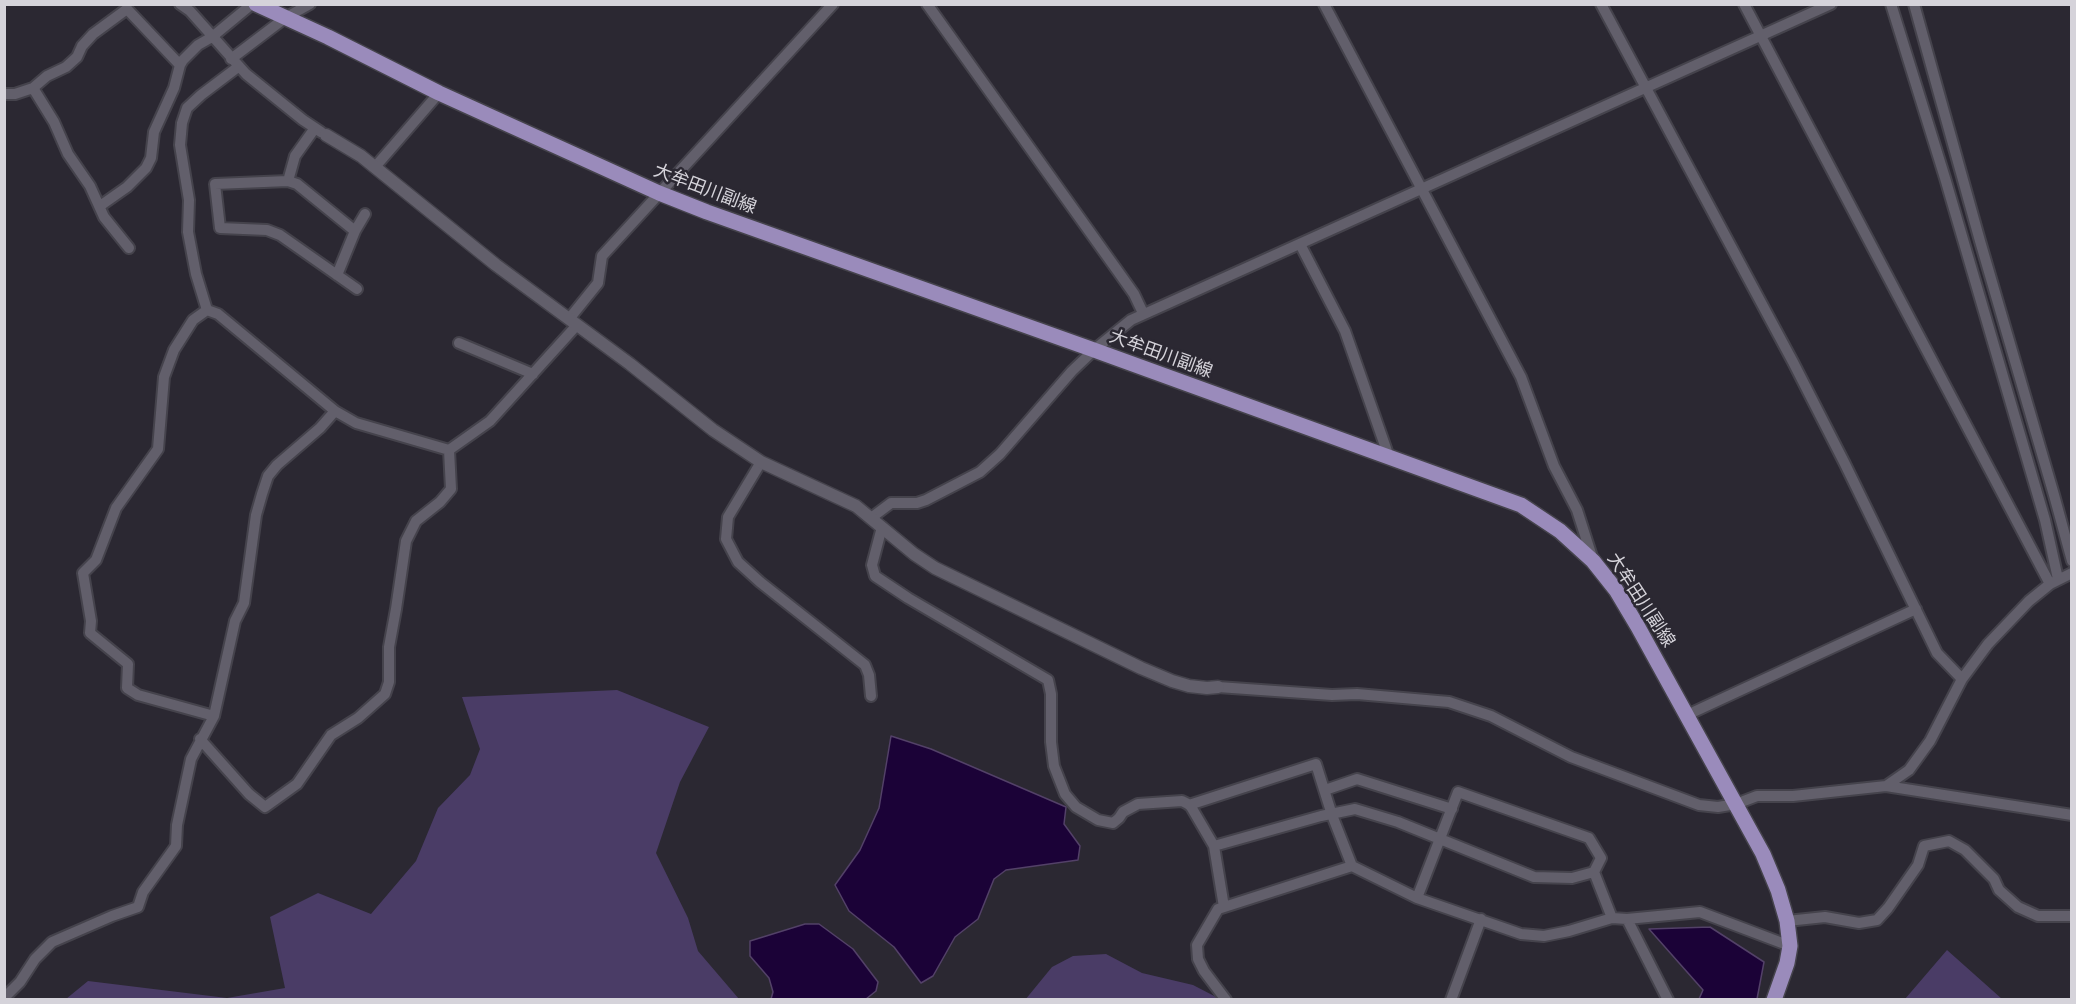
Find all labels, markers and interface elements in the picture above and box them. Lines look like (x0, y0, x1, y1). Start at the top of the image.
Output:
street label: 大牟田川副線 (651, 160, 759, 218)
street label: 大牟田川副線 (1107, 325, 1215, 383)
street label: 大牟田川副線 (1603, 549, 1679, 651)

